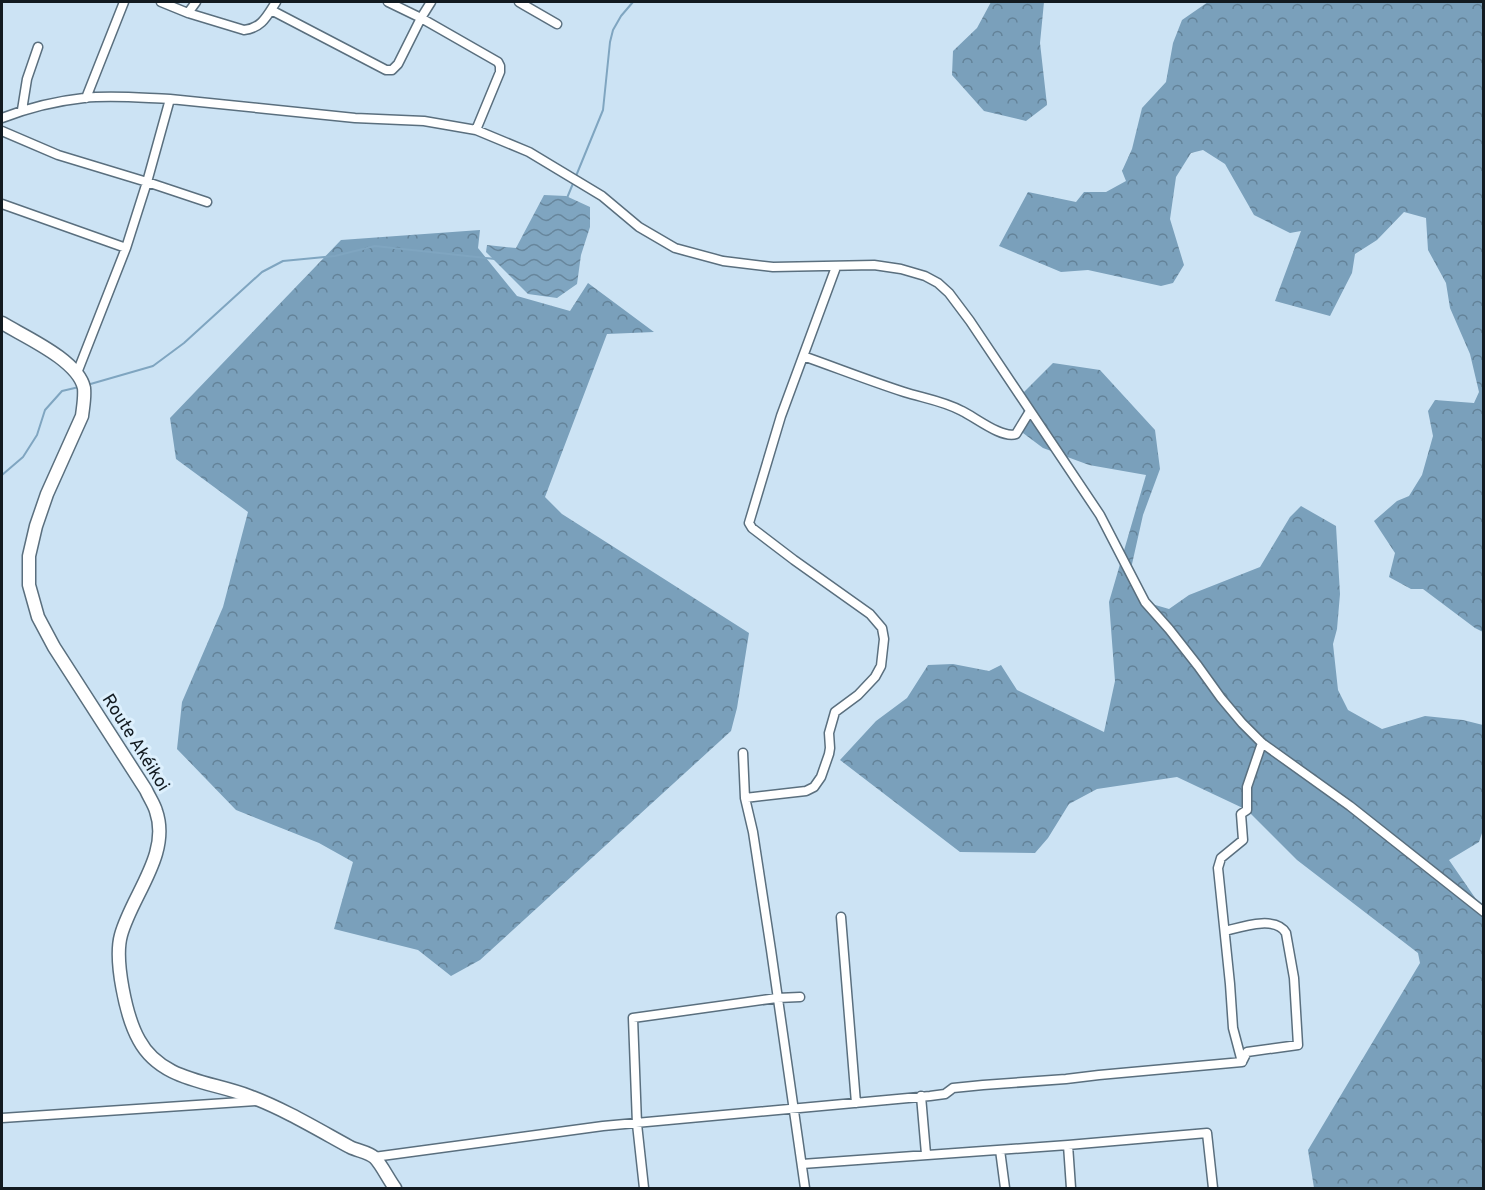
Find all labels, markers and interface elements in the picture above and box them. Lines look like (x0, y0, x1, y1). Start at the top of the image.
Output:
street label: Route Akéikoi (96, 690, 174, 796)

